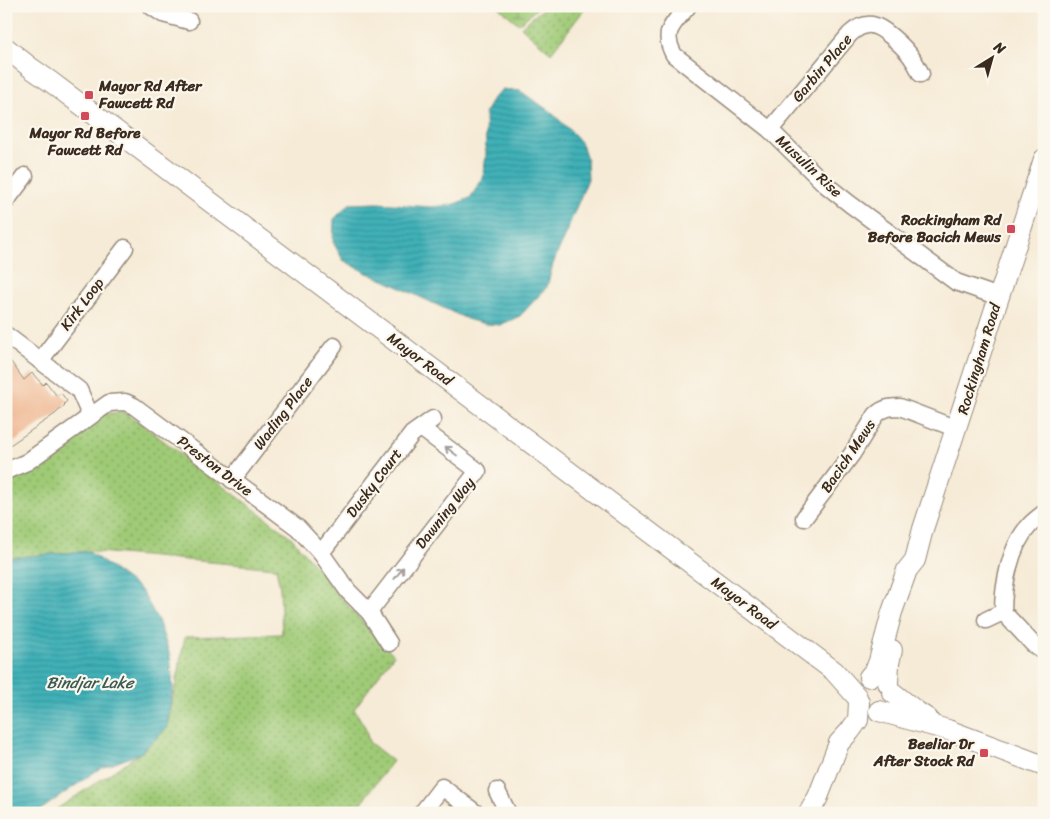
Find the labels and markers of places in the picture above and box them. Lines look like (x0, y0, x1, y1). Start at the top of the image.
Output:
place label: Mayor Rd After Fawcett Rd (98, 73, 203, 116)
marker: Mayor Rd After Fawcett Rd (83, 89, 95, 101)
marker: Mayor Rd Before Fawcett Rd (79, 110, 91, 122)
place label: Mayor Rd Before Fawcett Rd (28, 120, 141, 163)
place label: Rockingham Rd Before Bacich Mews (868, 207, 1003, 250)
marker: Rockingham Rd Before Bacich Mews (1005, 223, 1017, 235)
place label: Beeliar Dr After Stock Rd (873, 731, 976, 774)
marker: Beeliar Dr After Stock Rd (978, 747, 990, 759)

